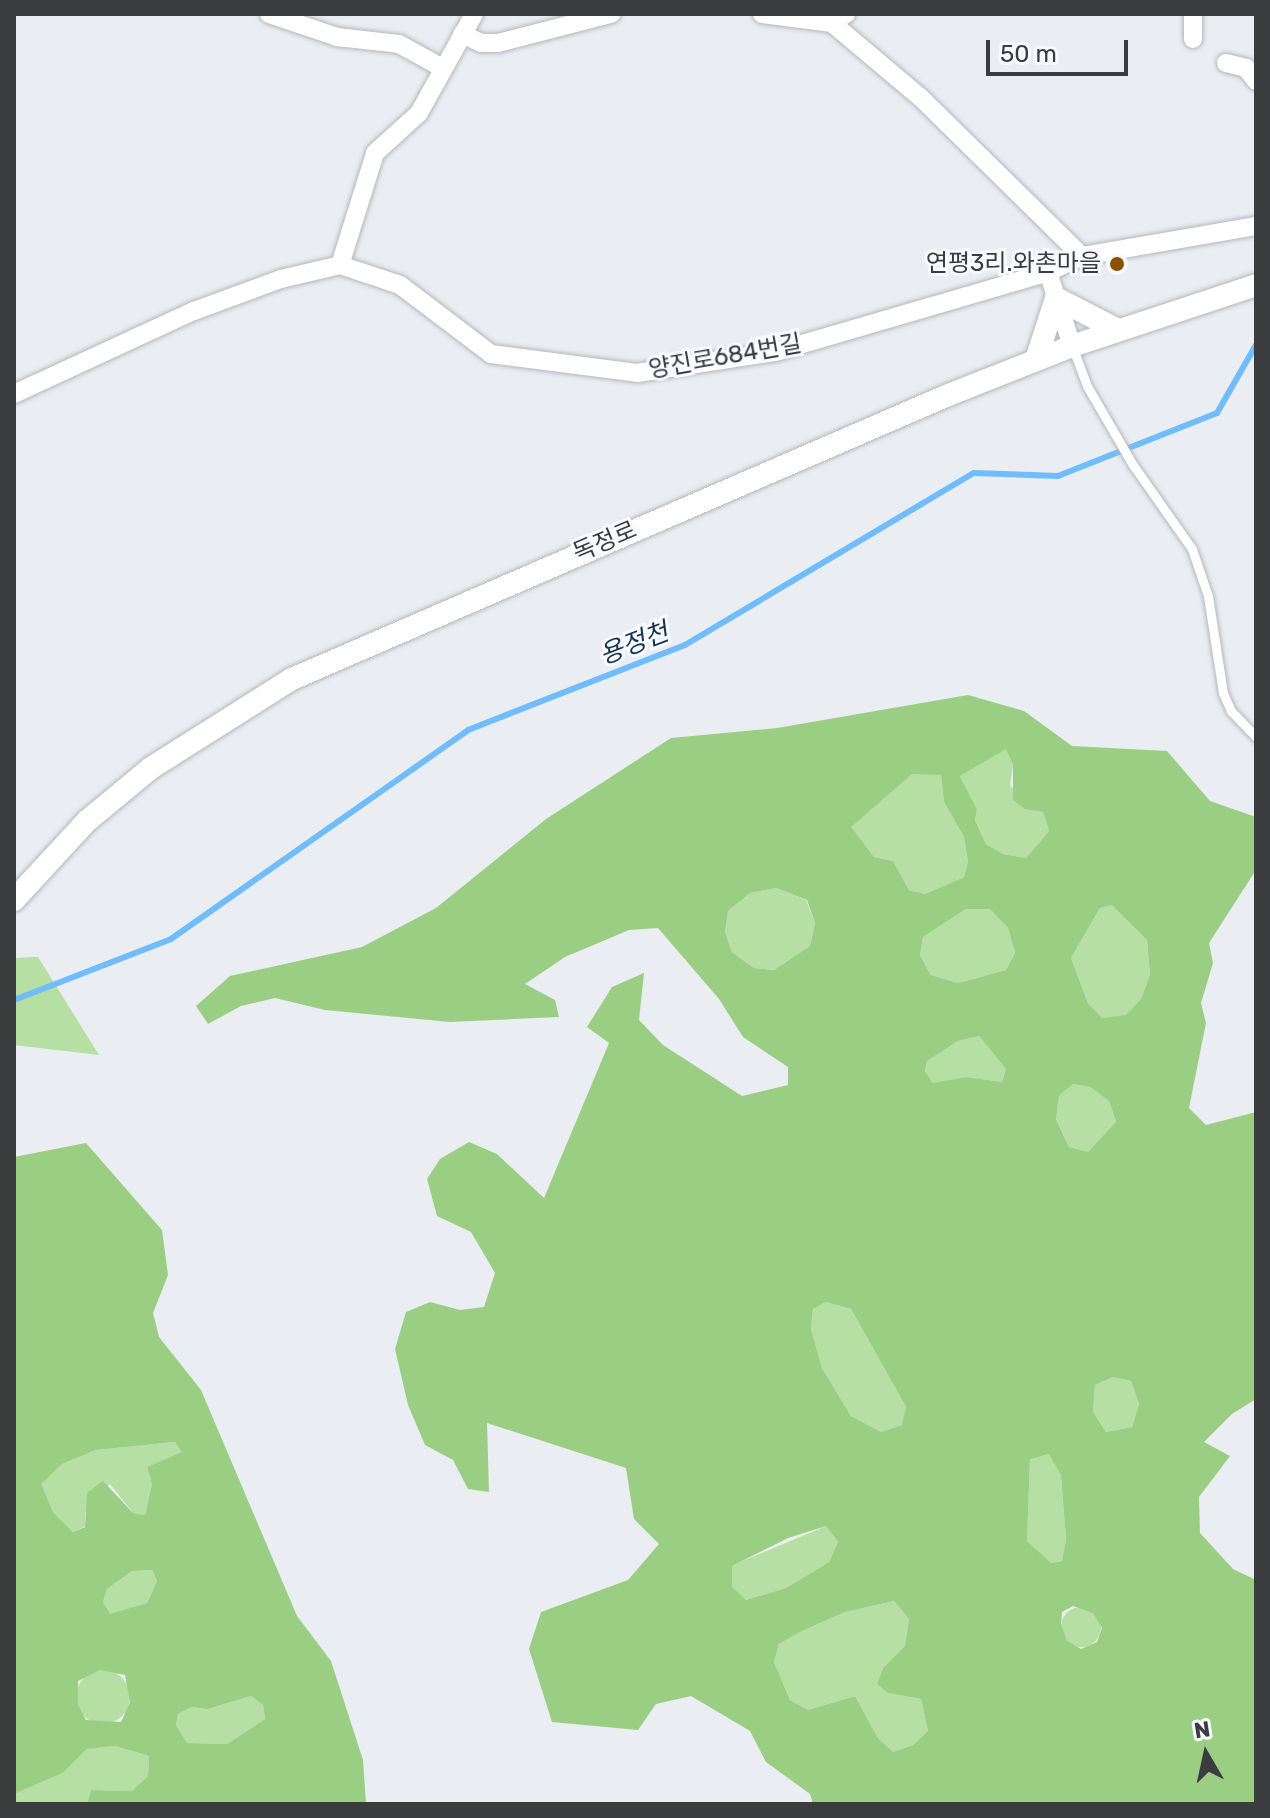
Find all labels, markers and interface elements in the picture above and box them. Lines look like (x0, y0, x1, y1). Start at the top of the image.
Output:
scale bar (990, 24, 1132, 74)
text: 50 m (1000, 40, 1057, 68)
place label: 연평3리.와촌마을 (926, 250, 1101, 278)
marker: 연평3리.와촌마을 (1108, 255, 1126, 273)
street label: 양진로684번길 (646, 329, 804, 385)
street label: 독정로 (569, 516, 641, 568)
water label: 용정천 (595, 617, 673, 671)
north arrow (1166, 1714, 1246, 1794)
text: N (1192, 1715, 1212, 1744)

